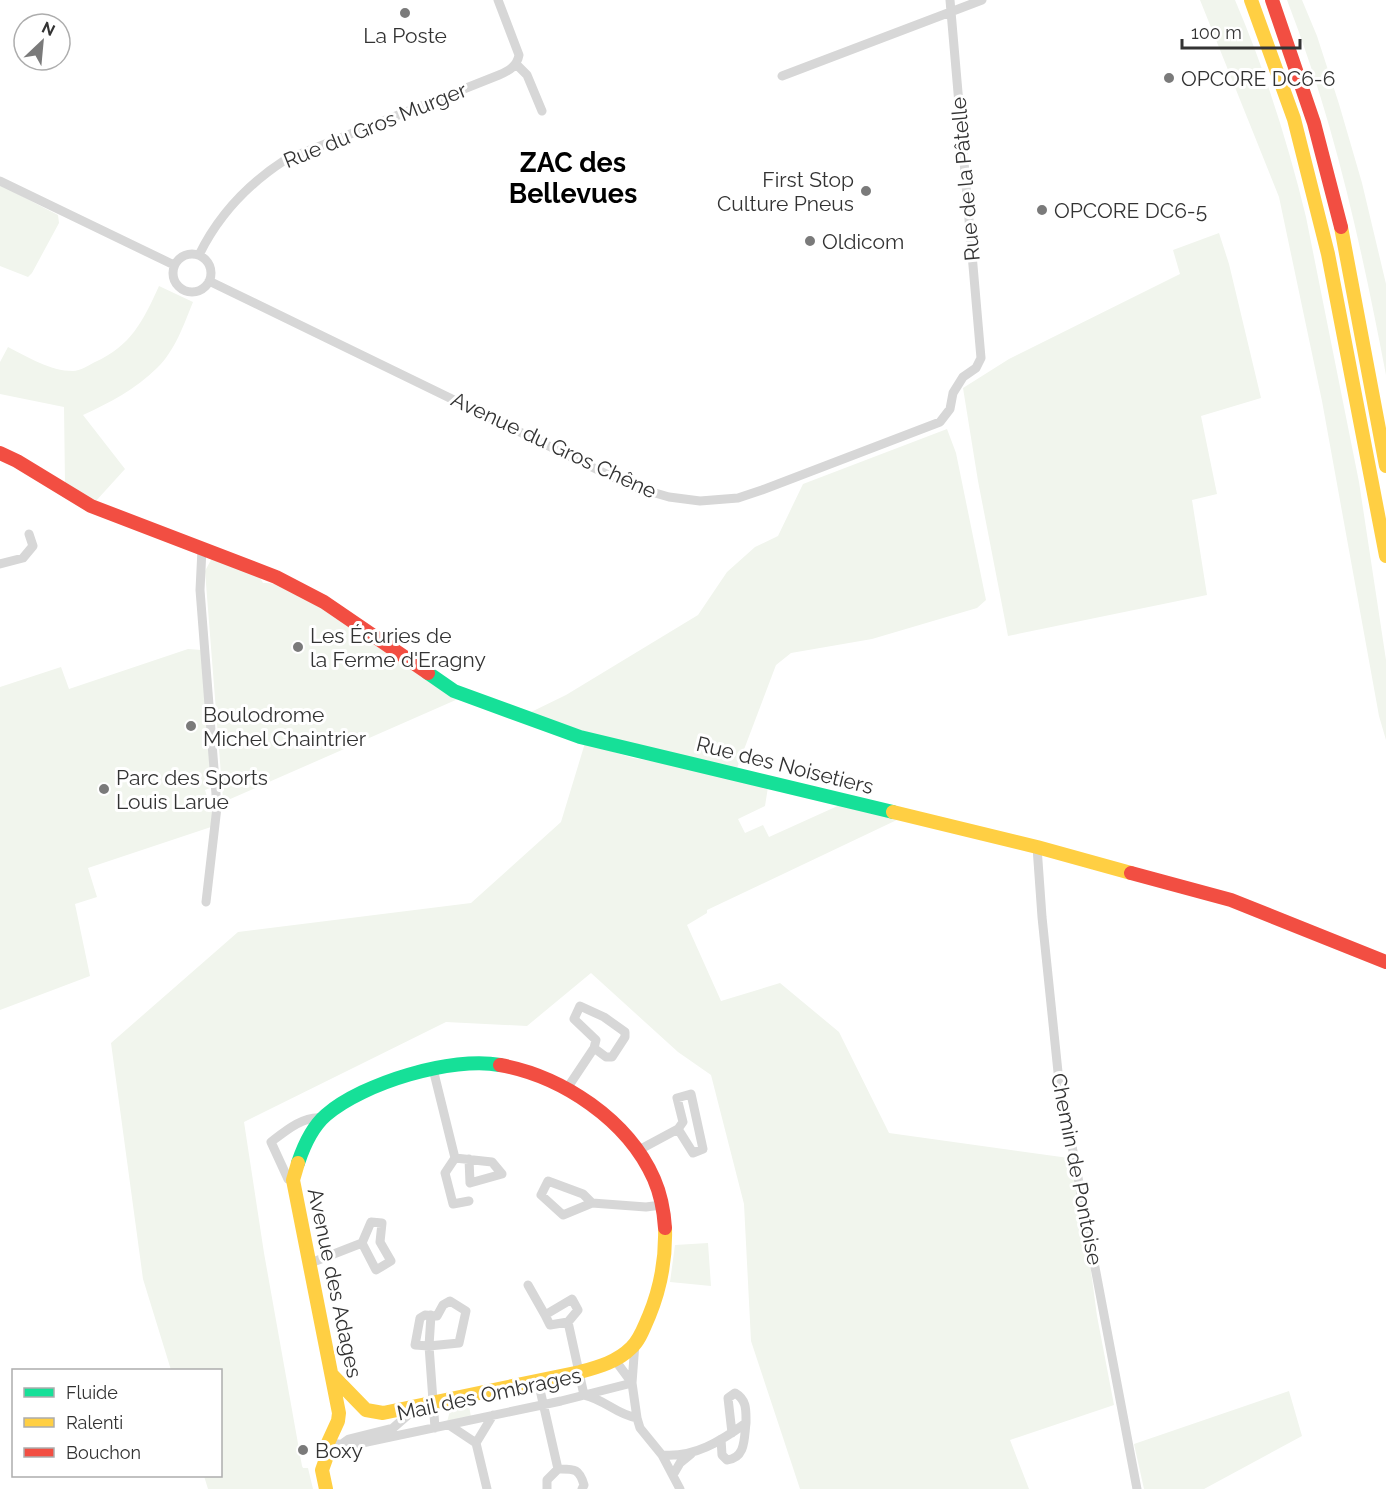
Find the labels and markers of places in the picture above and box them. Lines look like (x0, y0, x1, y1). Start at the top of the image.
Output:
marker: La Poste (398, 6, 412, 20)
place label: La Poste (363, 23, 447, 48)
place label: OPCORE DC6-6 (1181, 66, 1335, 91)
marker: OPCORE DC6-6 (1162, 71, 1176, 85)
place label: First Stop Culture Pneus (717, 167, 854, 216)
marker: First Stop Culture Pneus (859, 184, 873, 198)
place label: OPCORE DC6-5 (1054, 198, 1207, 223)
marker: OPCORE DC6-5 (1035, 203, 1049, 217)
place label: Oldicom (822, 229, 904, 254)
marker: Oldicom (803, 234, 817, 248)
place label: Les Écuries de la Ferme d'Eragny (310, 623, 486, 672)
marker: Les Écuries de la Ferme d'Eragny (291, 640, 305, 654)
place label: Boulodrome Michel Chaintrier (203, 702, 367, 751)
marker: Boulodrome Michel Chaintrier (184, 719, 198, 733)
place label: Parc des Sports Louis Larue (116, 765, 268, 814)
marker: Parc des Sports Louis Larue (97, 782, 111, 796)
place label: Boxy (315, 1438, 363, 1463)
marker: Boxy (296, 1443, 310, 1457)

